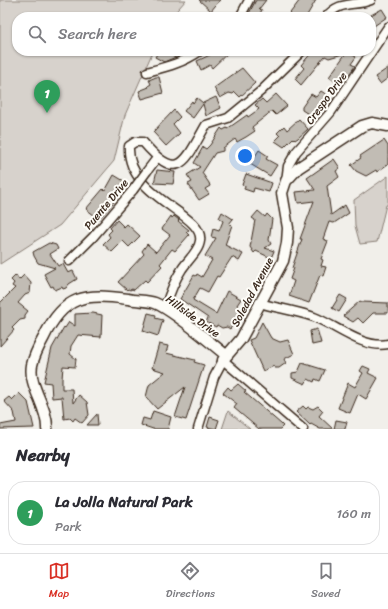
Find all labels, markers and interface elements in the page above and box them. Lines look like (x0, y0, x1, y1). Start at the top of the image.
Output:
search box (12, 12, 376, 56)
text: Search here (58, 21, 137, 47)
icon: search (26, 23, 48, 45)
street label: Crespo Drive (301, 68, 352, 129)
pin: 1 (34, 80, 60, 113)
your location (235, 146, 255, 166)
street label: Puente Drive (79, 174, 134, 234)
street label: Soledad Avenue (226, 253, 279, 330)
street label: Hillside Drive (161, 290, 224, 343)
text: Nearby (16, 440, 70, 470)
text: La Jolla Natural Park (55, 489, 193, 515)
text: 1 (27, 502, 33, 525)
text: 160 m (336, 502, 371, 525)
text: Park (55, 515, 82, 538)
tab: Map (48, 560, 70, 603)
tab: Directions (166, 560, 215, 603)
tab: Saved (311, 560, 340, 603)

